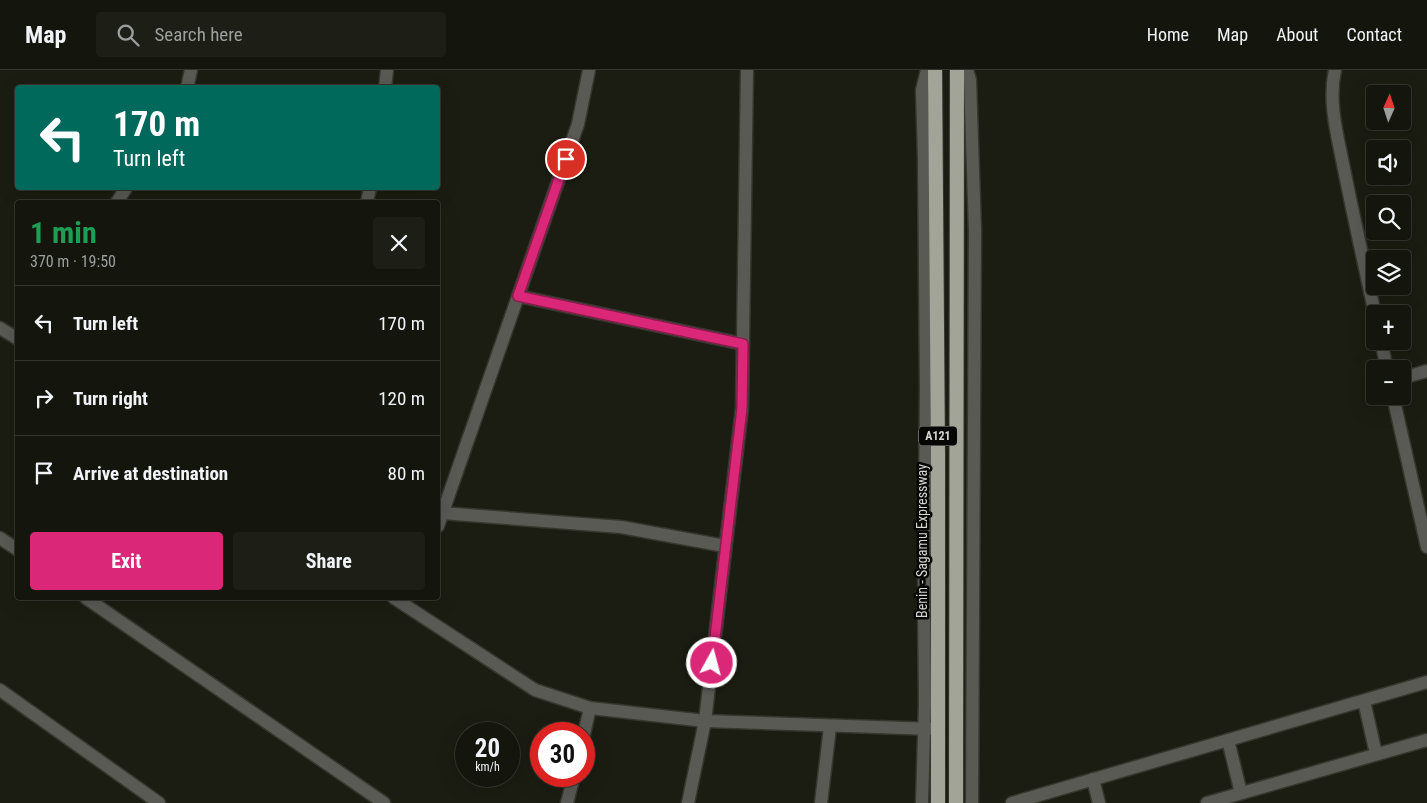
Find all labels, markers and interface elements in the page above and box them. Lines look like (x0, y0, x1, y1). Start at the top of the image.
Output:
search box (96, 12, 446, 57)
text: Map (25, 21, 66, 49)
icon: search (114, 21, 142, 49)
text: Search here (154, 23, 243, 46)
text: Home (1147, 24, 1189, 45)
text: Map (1217, 24, 1248, 45)
text: About (1276, 24, 1318, 45)
text: Contact (1346, 24, 1402, 45)
north arrow (1366, 85, 1411, 130)
map controls (1366, 85, 1411, 405)
text: 170 m (113, 104, 200, 145)
icon: left (30, 105, 95, 170)
pin (545, 138, 587, 180)
button: sound (1366, 140, 1411, 185)
icon: arrive (552, 145, 580, 173)
text: Turn left (113, 146, 185, 171)
button: search (1366, 195, 1411, 240)
text: 1 min (30, 215, 97, 250)
button: close (373, 217, 425, 269)
button: layers (1366, 250, 1411, 295)
text: 370 m · 19:50 (30, 252, 116, 271)
button: + (1366, 305, 1411, 350)
icon: left (30, 309, 58, 337)
text: Turn left (73, 312, 138, 335)
text: 170 m (378, 312, 425, 335)
button: − (1366, 360, 1411, 405)
icon: right (30, 384, 58, 412)
text: Turn right (73, 387, 148, 410)
text: 120 m (378, 387, 425, 410)
road number: A121 (919, 426, 957, 446)
icon: arrive (30, 459, 58, 487)
text: Arrive at destination (73, 462, 228, 485)
text: 80 m (388, 462, 425, 485)
street label: Benin - Sagamu Expressway (914, 464, 930, 618)
button: Exit (30, 532, 223, 590)
button: Share (233, 532, 425, 590)
position arrow (685, 636, 737, 688)
speed limit sign: 30 (530, 722, 595, 787)
text: 20 (475, 734, 500, 763)
text: km/h (475, 760, 500, 774)

